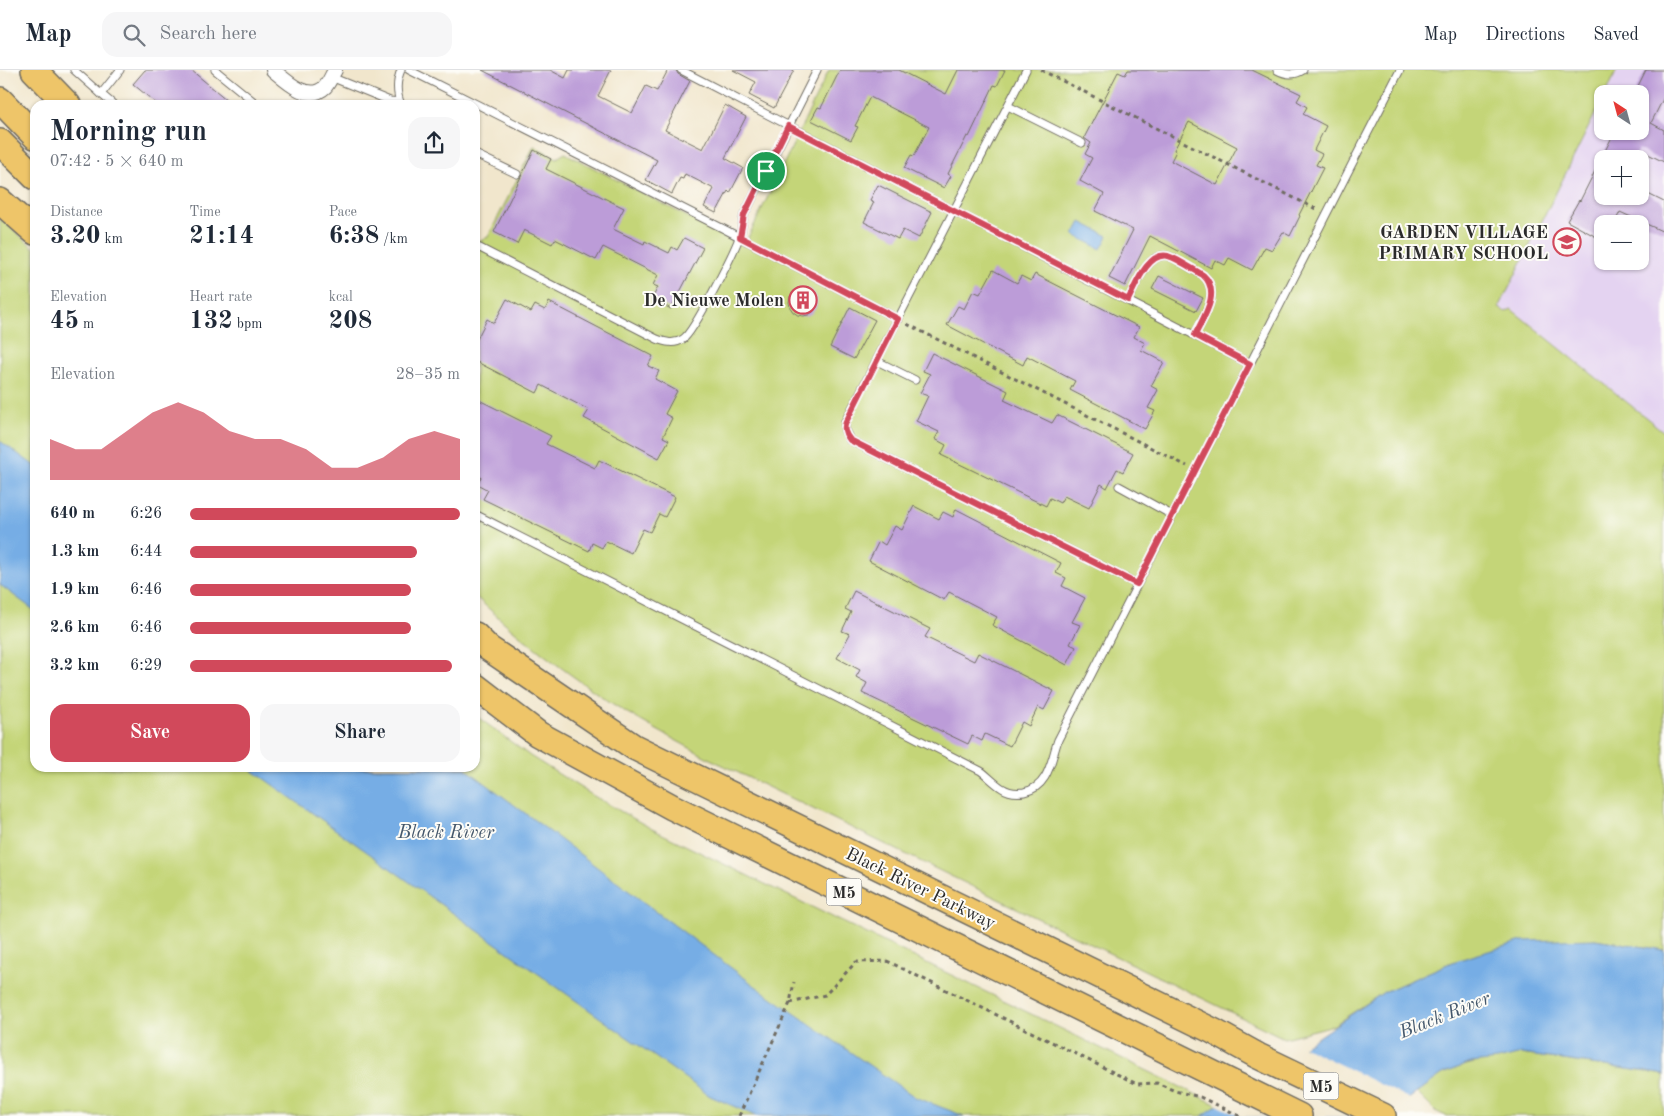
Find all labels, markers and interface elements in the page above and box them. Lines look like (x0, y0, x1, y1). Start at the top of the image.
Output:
search box (102, 12, 452, 57)
icon: search (120, 21, 148, 49)
text: Map (25, 23, 72, 47)
text: Search here (160, 25, 257, 44)
text: Map (1424, 26, 1457, 44)
text: Directions (1485, 26, 1565, 44)
text: Saved (1593, 26, 1639, 44)
north arrow (1594, 85, 1649, 140)
map controls (1594, 85, 1649, 270)
button: share (408, 117, 460, 169)
text: Morning run (50, 119, 207, 147)
pin (745, 150, 787, 192)
button: + (1594, 150, 1649, 205)
text: 07:42 · 5 × 640 m (50, 154, 183, 170)
icon: arrive (752, 157, 780, 185)
text: Distance (50, 205, 103, 219)
text: Time (189, 205, 221, 219)
text: Pace (329, 205, 357, 219)
button: − (1594, 215, 1649, 270)
text: 3.20 (50, 224, 101, 249)
text: 21:14 (189, 224, 254, 249)
text: 6:38 (329, 224, 379, 249)
place label: GARDEN VILLAGE PRIMARY SCHOOL (1378, 224, 1548, 263)
school or university icon: GARDEN VILLAGE PRIMARY SCHOOL (1552, 227, 1582, 257)
text: km (101, 232, 123, 246)
text: /km (379, 232, 408, 246)
building icon: De Nieuwe Molen (788, 285, 818, 315)
text: Elevation (50, 290, 107, 304)
text: Heart rate (189, 290, 252, 304)
text: kcal (329, 290, 353, 304)
place label: De Nieuwe Molen (643, 292, 784, 310)
text: 45 (50, 309, 79, 334)
text: 132 (189, 309, 233, 334)
text: 208 (329, 309, 372, 334)
text: m (79, 317, 94, 331)
text: bpm (233, 317, 262, 331)
text: Elevation (50, 367, 115, 383)
text: 28–35 m (396, 367, 460, 383)
text: 640 m (50, 506, 95, 522)
text: 6:26 (130, 506, 162, 522)
text: 1.3 km (50, 544, 99, 560)
text: 6:44 (130, 544, 162, 560)
text: 1.9 km (50, 582, 99, 598)
text: 6:46 (130, 582, 162, 598)
text: 2.6 km (50, 620, 99, 636)
text: 6:46 (130, 620, 162, 636)
text: 3.2 km (50, 658, 99, 674)
text: 6:29 (130, 658, 162, 674)
button: Save (50, 704, 250, 762)
button: Share (260, 704, 460, 762)
water label: Black River (397, 824, 495, 843)
street label: Black River Parkway (843, 845, 999, 933)
road number: M5 (826, 879, 862, 906)
water label: Black River (1396, 989, 1494, 1044)
road number: M5 (1304, 1072, 1338, 1100)

